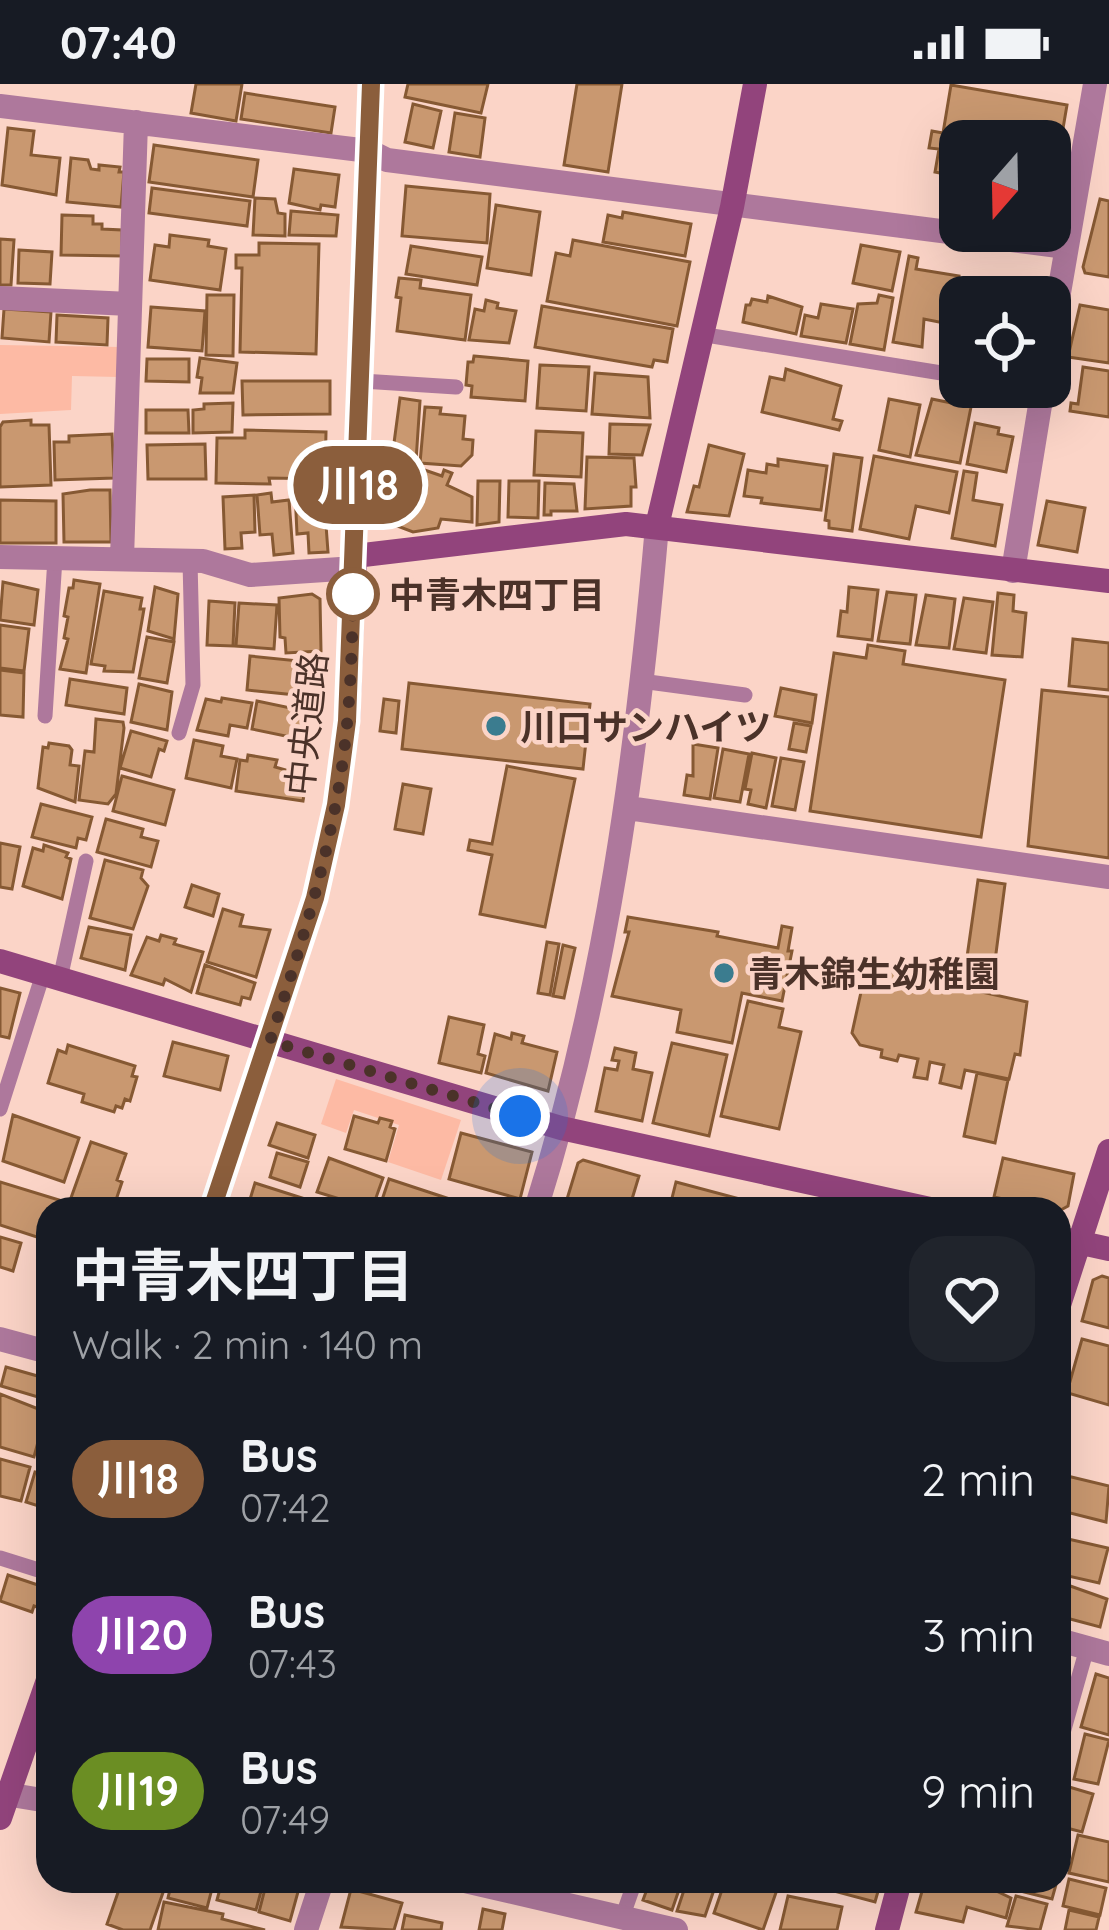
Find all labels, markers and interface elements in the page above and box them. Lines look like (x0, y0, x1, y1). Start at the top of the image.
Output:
text: 07:40 (60, 14, 177, 70)
north arrow (939, 120, 1071, 252)
map controls (939, 120, 1071, 408)
button: locate (939, 276, 1071, 408)
line badge: 川18 (289, 446, 427, 524)
text: 川18 (317, 458, 399, 511)
marker: 中青木四丁目 (328, 569, 378, 619)
place label: 中青木四丁目 (389, 572, 605, 617)
street label: 中央道路 (276, 650, 336, 798)
place label: 川口サンハイツ (520, 704, 771, 749)
marker: 川口サンハイツ (483, 713, 509, 739)
place label: 青木錦生幼稚園 (748, 951, 1000, 996)
marker: 青木錦生幼稚園 (711, 960, 737, 986)
your location (490, 1086, 550, 1146)
button: heart (909, 1236, 1035, 1362)
text: 中青木四丁目 (72, 1239, 414, 1310)
text: Walk · 2 min · 140 m (72, 1320, 423, 1369)
text: Bus (240, 1427, 318, 1483)
text: 2 min (921, 1451, 1035, 1507)
text: 川18 (97, 1452, 179, 1505)
text: 07:42 (240, 1483, 331, 1532)
text: Bus (248, 1583, 325, 1639)
text: 3 min (922, 1607, 1035, 1663)
text: 川20 (96, 1608, 188, 1661)
text: 07:43 (248, 1639, 337, 1688)
text: Bus (240, 1739, 318, 1795)
text: 9 min (921, 1763, 1035, 1819)
text: 川19 (97, 1764, 179, 1817)
text: 07:49 (240, 1795, 330, 1844)

